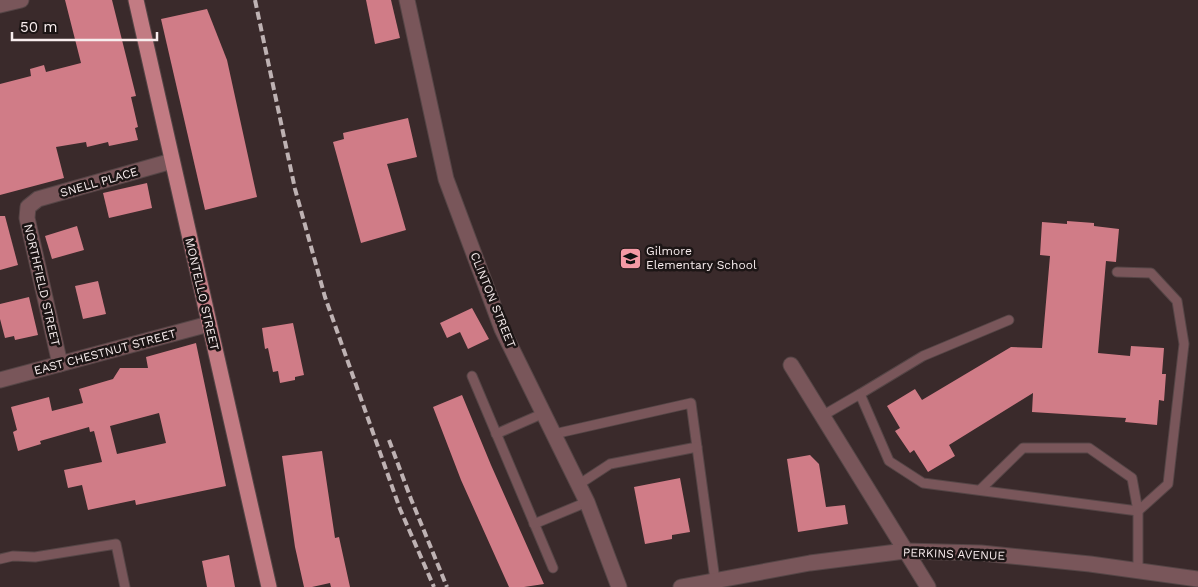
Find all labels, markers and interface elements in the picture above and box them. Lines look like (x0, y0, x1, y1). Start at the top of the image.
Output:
scale bar (12, 10, 158, 42)
text: 50 m (20, 18, 57, 36)
street label: SNELL PLACE (58, 164, 140, 200)
street label: NORTHFIELD STREET (21, 222, 63, 348)
street label: MONTELLO STREET (182, 236, 222, 352)
place label: Gilmore Elementary School (646, 244, 757, 272)
school or university icon: Gilmore Elementary School (618, 246, 642, 270)
street label: CLINTON STREET (467, 250, 519, 350)
street label: EAST CHESTNUT STREET (32, 326, 178, 378)
street label: PERKINS AVENUE (903, 545, 1006, 563)

